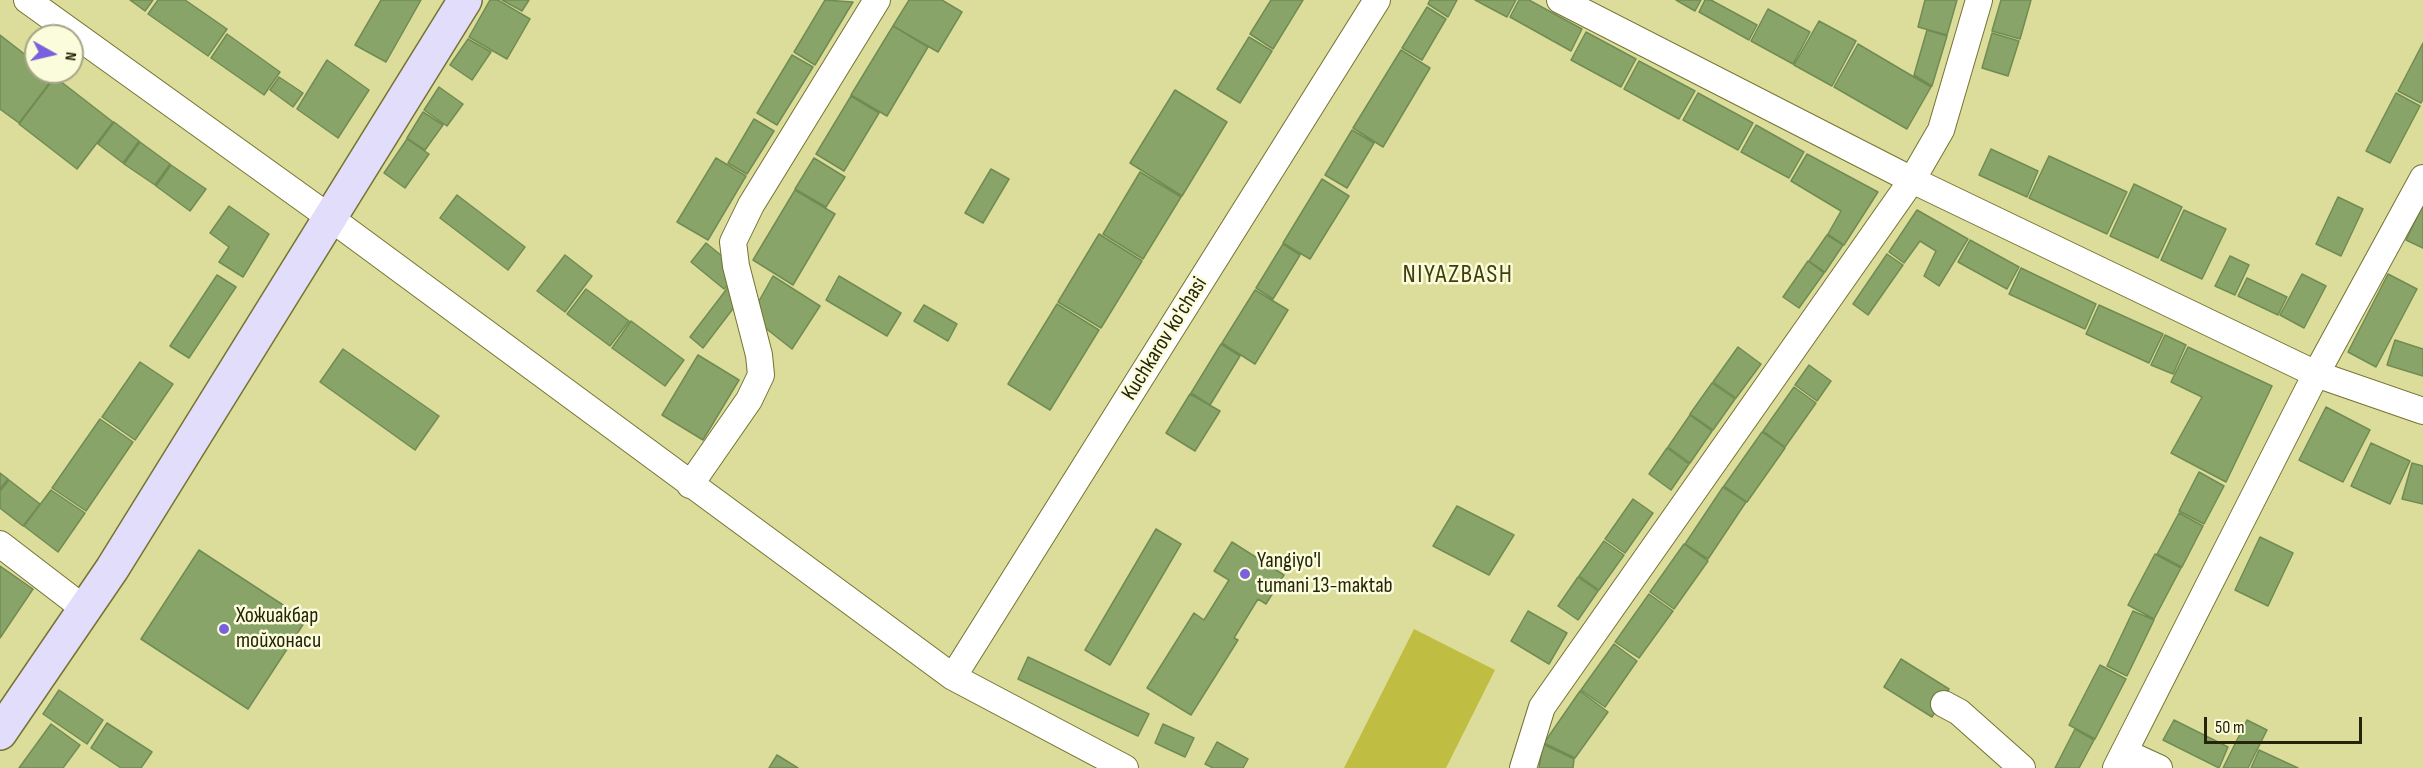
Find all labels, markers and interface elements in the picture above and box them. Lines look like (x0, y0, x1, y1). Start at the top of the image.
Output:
north arrow (24, 24, 84, 84)
text: N (60, 51, 80, 62)
district label: NIYAZBASH (1403, 259, 1513, 291)
street label: Kuchkarov ko'chasi (1117, 273, 1213, 405)
place label: Yangiyo'l tumani 13-maktab (1257, 548, 1393, 600)
marker: Yangiyo'l tumani 13-maktab (1238, 567, 1252, 581)
place label: Хожиакбар тойхонаси (236, 603, 321, 654)
marker: Хожиакбар тойхонаси (217, 622, 231, 636)
scale bar (2207, 705, 2364, 743)
text: 50 m (2215, 717, 2245, 738)

